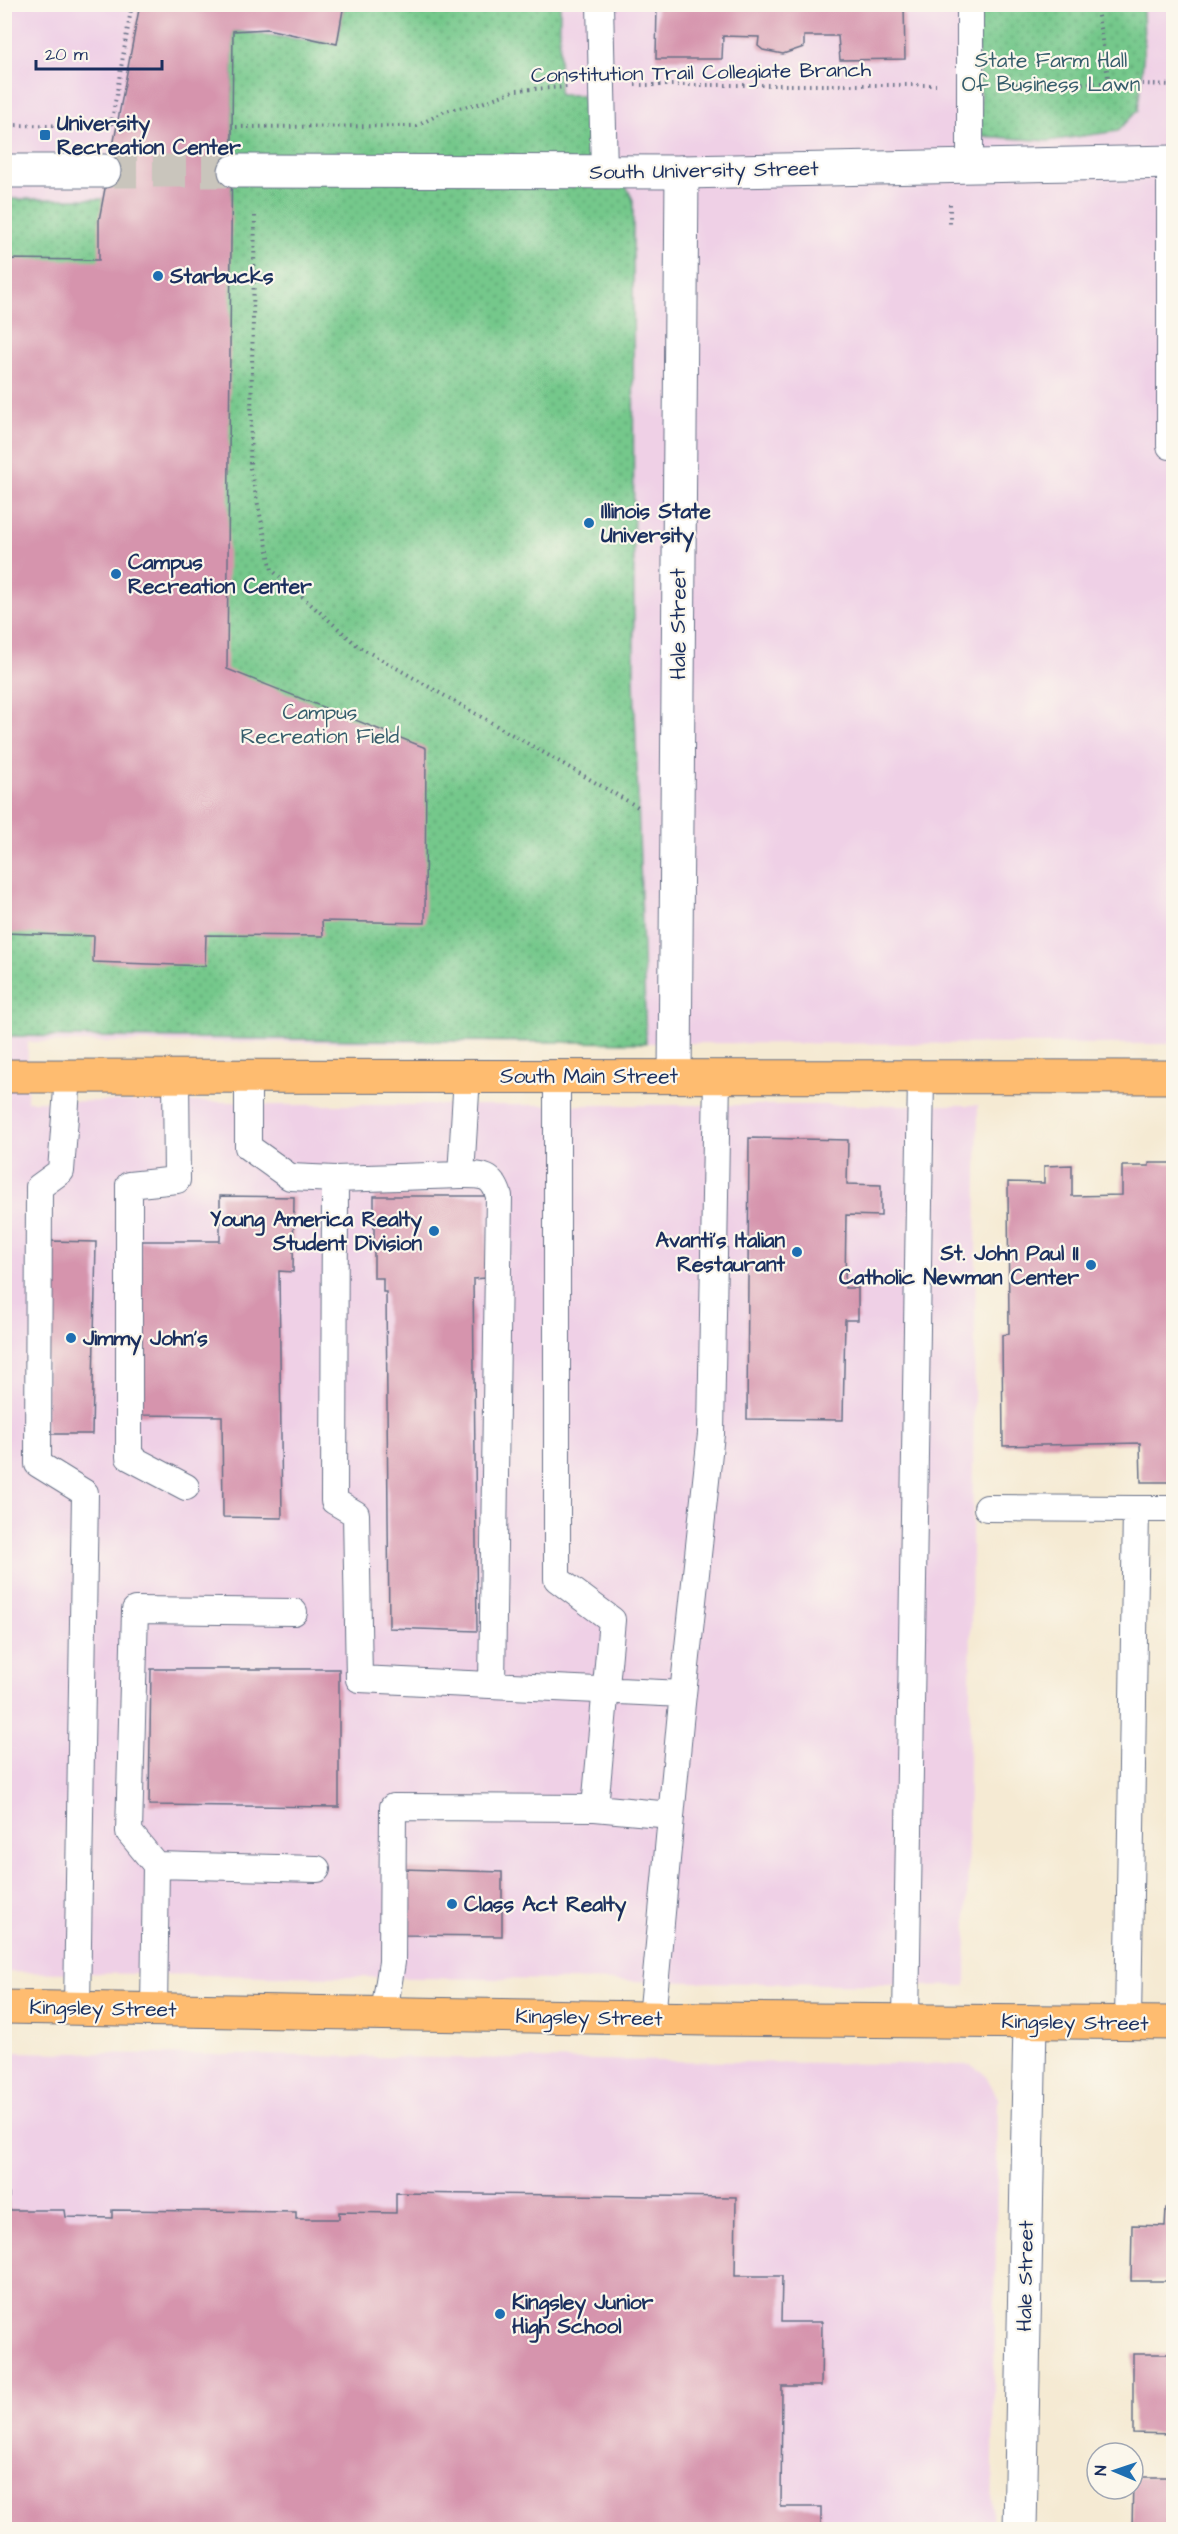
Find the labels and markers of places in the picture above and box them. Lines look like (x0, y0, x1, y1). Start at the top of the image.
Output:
place label: University Recreation Center (57, 109, 241, 162)
marker: University Recreation Center (38, 128, 52, 142)
place label: Starbucks (169, 262, 274, 291)
marker: Starbucks (151, 269, 165, 283)
place label: Illinois State University (601, 497, 712, 553)
marker: Illinois State University (582, 516, 596, 530)
place label: Campus Recreation Center (128, 548, 312, 601)
marker: Campus Recreation Center (109, 567, 123, 581)
place label: Young America Realty Student Division (210, 1205, 422, 1258)
marker: Young America Realty Student Division (427, 1224, 441, 1238)
place label: Avanti's Italian Restaurant (655, 1226, 785, 1279)
place label: St. John Paul II Catholic Newman Center (839, 1239, 1079, 1292)
marker: Avanti's Italian Restaurant (790, 1245, 804, 1259)
marker: St. John Paul II Catholic Newman Center (1084, 1258, 1098, 1272)
place label: Jimmy John's (82, 1324, 208, 1356)
marker: Jimmy John's (64, 1331, 78, 1345)
place label: Class Act Realty (464, 1890, 627, 1922)
marker: Class Act Realty (445, 1897, 459, 1911)
place label: Kingsley Junior High School (512, 2288, 654, 2343)
marker: Kingsley Junior High School (493, 2307, 507, 2321)

